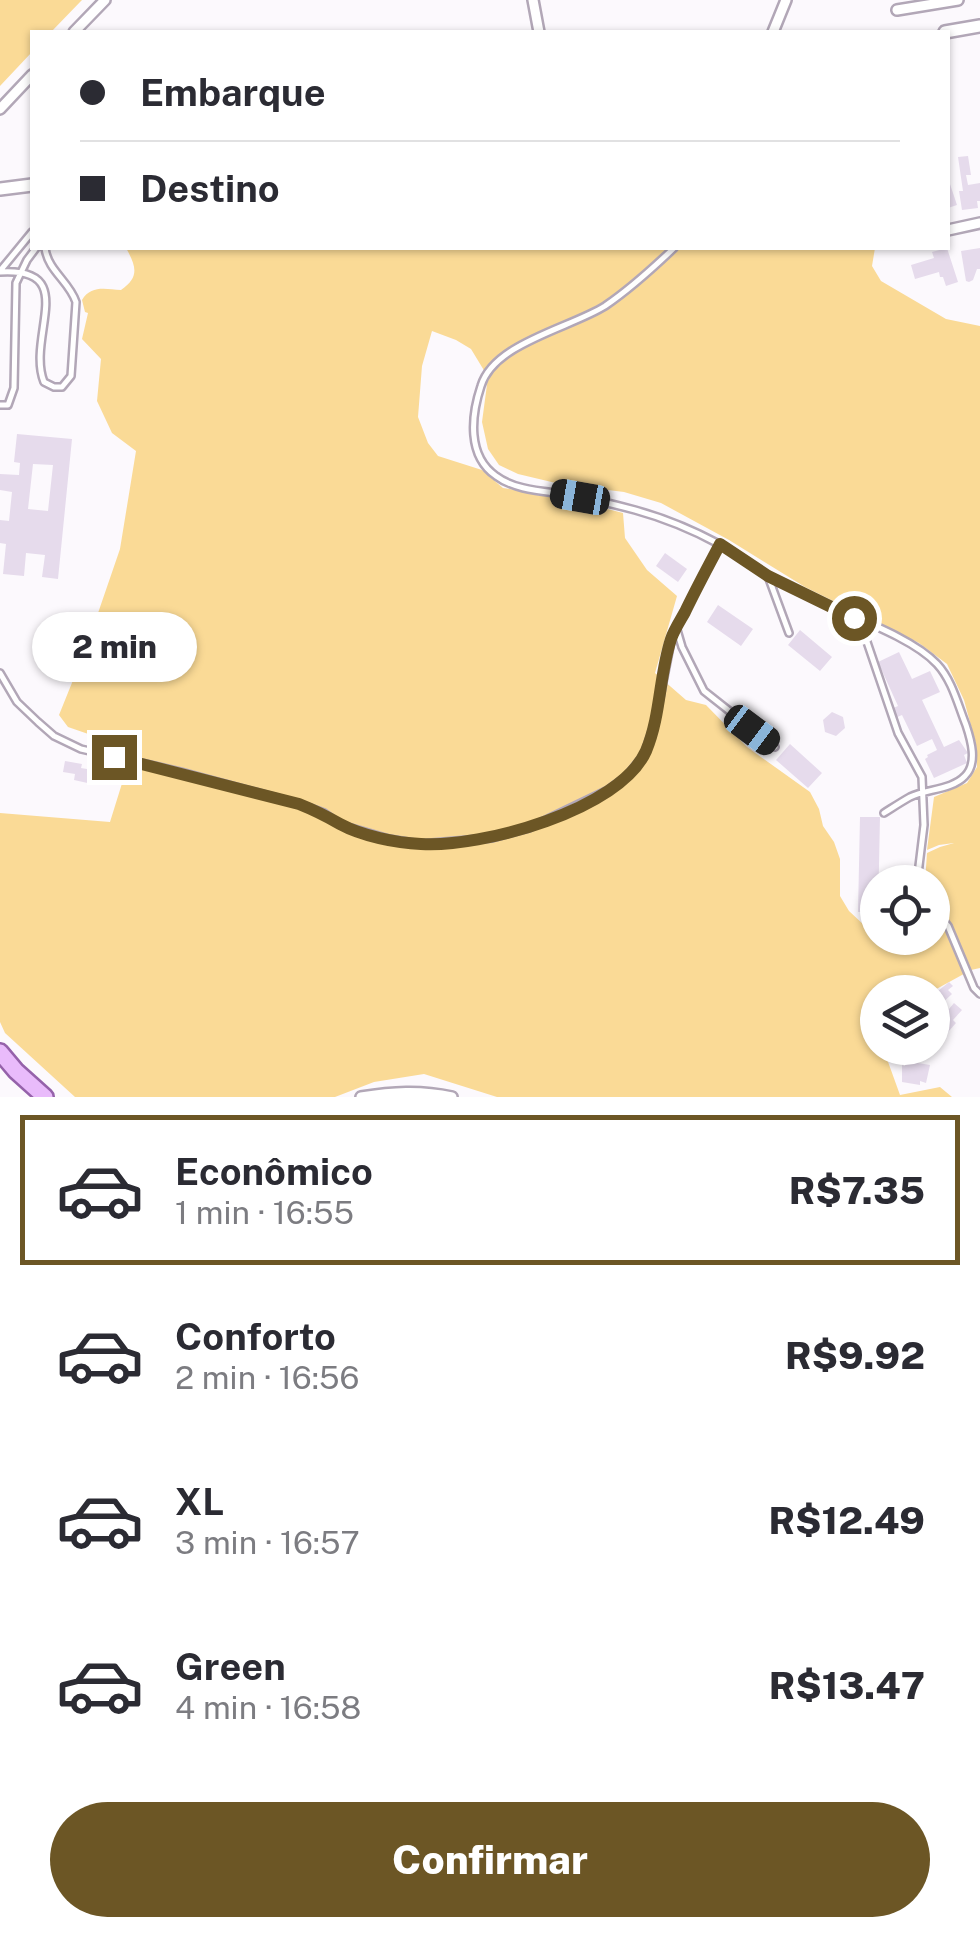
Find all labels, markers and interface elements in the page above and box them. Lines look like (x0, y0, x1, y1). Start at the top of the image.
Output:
text: Embarque (140, 70, 326, 115)
text: Destino (140, 166, 280, 211)
car (548, 477, 612, 517)
route start (832, 596, 877, 641)
callout: 2 min (32, 612, 196, 682)
text: 2 min (72, 628, 157, 665)
car (719, 700, 785, 760)
route end (92, 735, 137, 780)
map controls (860, 865, 950, 1065)
button: locate (860, 865, 950, 955)
button: layers (860, 975, 950, 1065)
icon: car (55, 1145, 145, 1235)
text: Econômico (175, 1149, 373, 1194)
text: R$7.35 (789, 1168, 925, 1213)
text: 1 min · 16:55 (175, 1194, 354, 1231)
icon: car (55, 1310, 145, 1400)
text: Conforto (175, 1314, 336, 1359)
text: R$9.92 (785, 1333, 925, 1378)
text: 2 min · 16:56 (175, 1359, 359, 1396)
icon: car (55, 1475, 145, 1565)
text: XL (175, 1479, 224, 1524)
text: R$12.49 (769, 1498, 925, 1543)
text: 3 min · 16:57 (175, 1524, 360, 1561)
icon: car (55, 1640, 145, 1730)
text: Green (175, 1644, 286, 1689)
text: R$13.47 (769, 1663, 925, 1708)
text: 4 min · 16:58 (175, 1689, 361, 1726)
button: Confirmar (50, 1802, 930, 1917)

